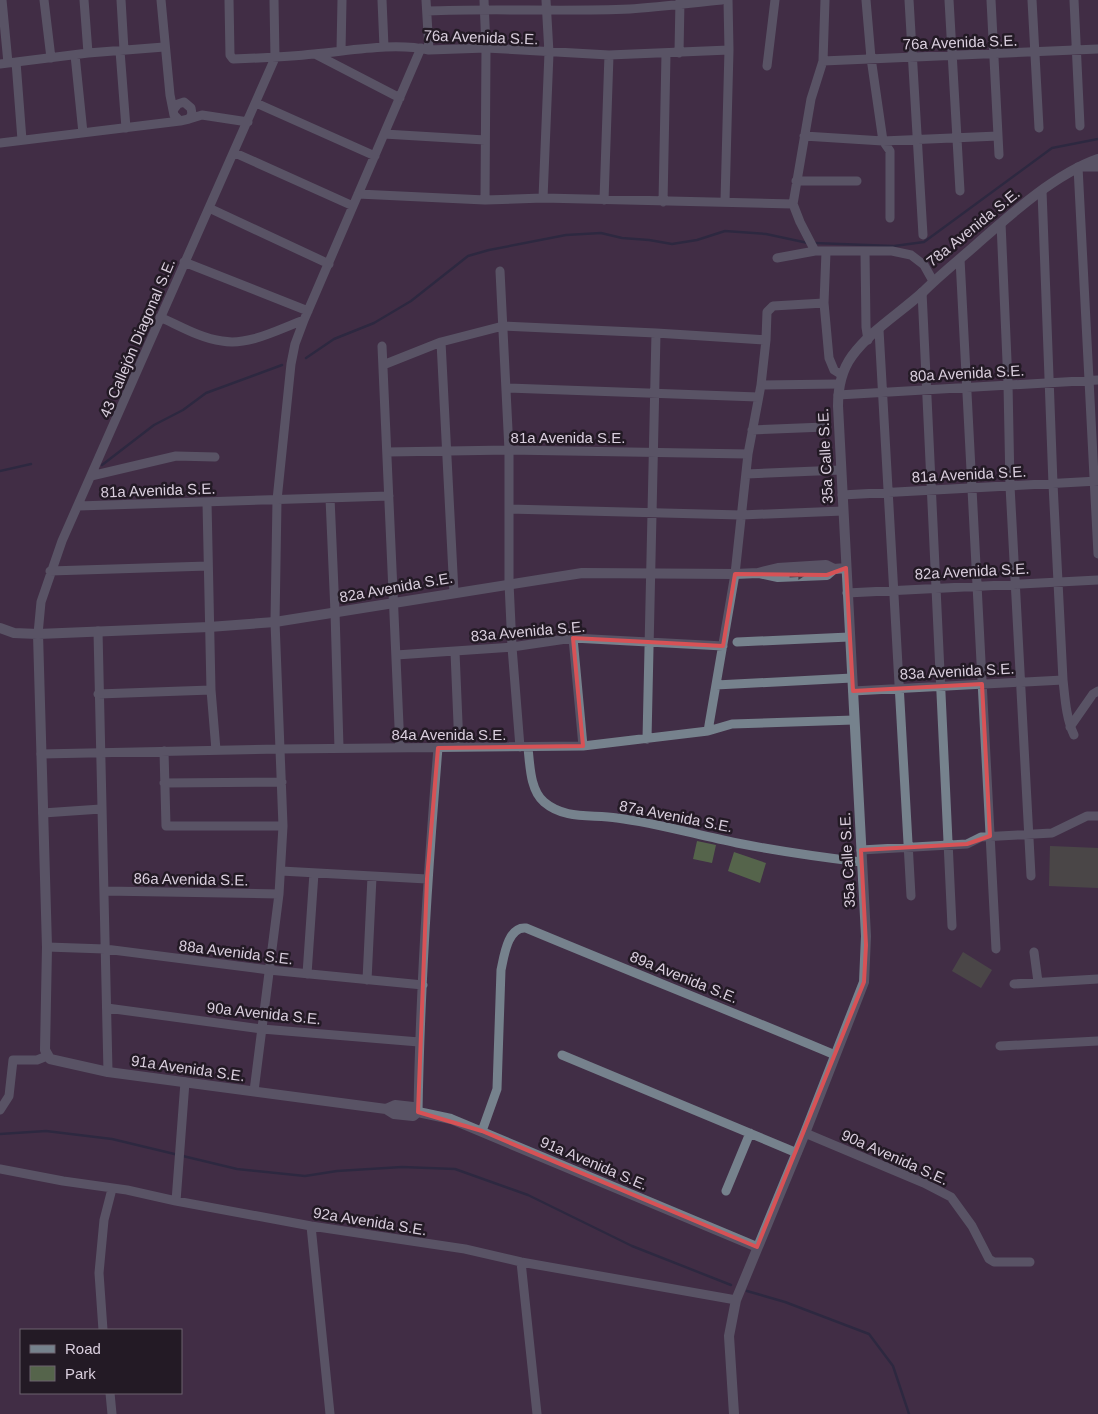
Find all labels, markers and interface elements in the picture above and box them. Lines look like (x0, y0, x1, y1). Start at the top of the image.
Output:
street label: 76a Avenida S.E. (423, 27, 539, 47)
street label: 76a Avenida S.E. (902, 32, 1018, 52)
street label: 78a Avenida S.E. (923, 184, 1023, 270)
street label: 43 Callejón Diagonal S.E. (96, 256, 178, 420)
street label: 80a Avenida S.E. (909, 362, 1025, 384)
street label: 35a Calle S.E. (814, 408, 836, 504)
street label: 81a Avenida S.E. (511, 429, 625, 446)
street label: 81a Avenida S.E. (911, 463, 1027, 485)
street label: 81a Avenida S.E. (100, 480, 216, 500)
street label: 82a Avenida S.E. (914, 560, 1030, 582)
street label: 82a Avenida S.E. (338, 569, 454, 605)
one-way arrow (789, 572, 805, 580)
street label: 83a Avenida S.E. (470, 618, 586, 644)
street label: 83a Avenida S.E. (899, 660, 1015, 682)
street label: 84a Avenida S.E. (392, 726, 506, 743)
street label: 87a Avenida S.E. (618, 797, 734, 835)
street label: 35a Calle S.E. (836, 812, 858, 908)
street label: 86a Avenida S.E. (133, 869, 249, 889)
street label: 88a Avenida S.E. (178, 937, 294, 967)
street label: 89a Avenida S.E. (628, 948, 740, 1006)
street label: 90a Avenida S.E. (206, 999, 322, 1027)
street label: 91a Avenida S.E. (130, 1052, 246, 1084)
street label: 90a Avenida S.E. (839, 1126, 951, 1188)
street label: 91a Avenida S.E. (538, 1133, 650, 1193)
street label: 92a Avenida S.E. (312, 1204, 428, 1238)
legend (20, 1329, 182, 1394)
text: Road (65, 1340, 101, 1357)
text: Park (65, 1365, 96, 1382)

